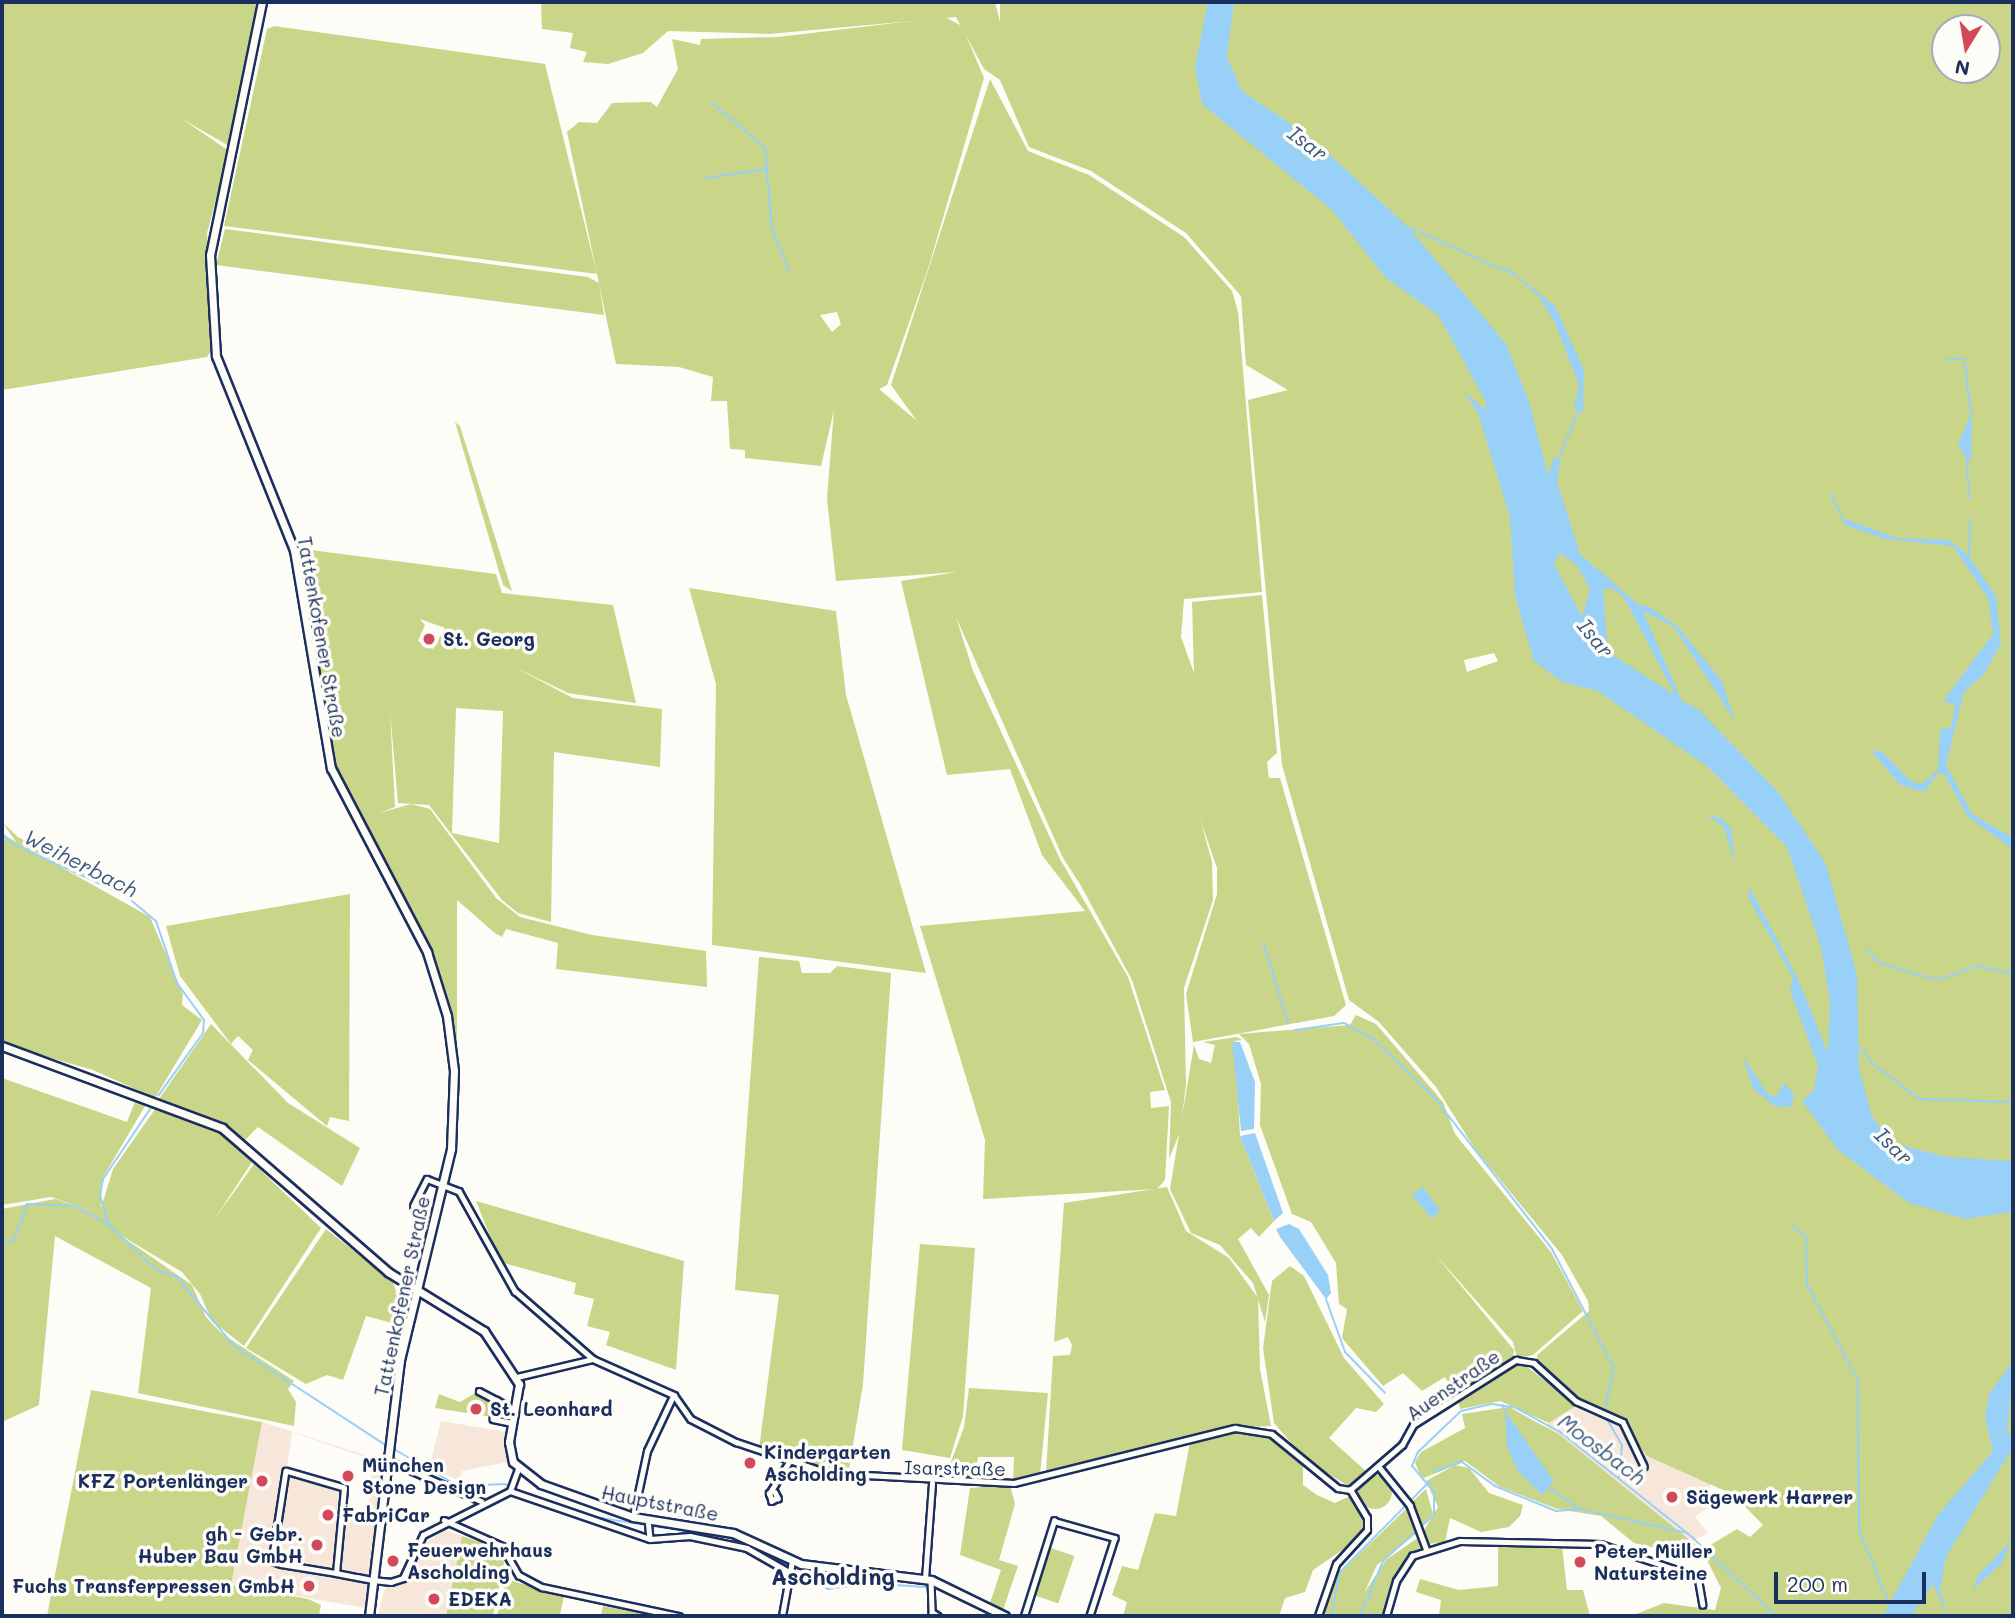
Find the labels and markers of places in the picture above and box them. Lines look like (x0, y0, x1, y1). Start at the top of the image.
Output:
place label: St. Georg (443, 628, 535, 650)
marker: St. Georg (421, 631, 437, 647)
place label: St. Leonhard (490, 1398, 612, 1420)
marker: St. Leonhard (468, 1401, 484, 1417)
place label: Kindergarten Ascholding (764, 1441, 891, 1485)
place label: München Stone Design (362, 1454, 486, 1498)
marker: Kindergarten Ascholding (742, 1455, 758, 1471)
marker: München Stone Design (340, 1468, 356, 1484)
place label: KFZ Portenlänger (78, 1470, 248, 1492)
marker: KFZ Portenlänger (254, 1473, 270, 1489)
place label: Sägewerk Harrer (1686, 1486, 1853, 1508)
marker: Sägewerk Harrer (1664, 1489, 1680, 1505)
place label: FabriCar (342, 1504, 430, 1526)
marker: FabriCar (320, 1507, 336, 1523)
place label: gh - Gebr. Huber Bau GmbH (137, 1523, 303, 1567)
marker: gh - Gebr. Huber Bau GmbH (309, 1537, 325, 1553)
place label: Feuerwehrhaus Ascholding (407, 1539, 553, 1583)
place label: Peter Müller Natursteine (1594, 1540, 1713, 1584)
marker: Feuerwehrhaus Ascholding (385, 1553, 401, 1569)
marker: Peter Müller Natursteine (1572, 1554, 1588, 1570)
place label: Fuchs Transferpressen GmbH (12, 1575, 295, 1597)
marker: Fuchs Transferpressen GmbH (301, 1578, 317, 1594)
place label: EDEKA (448, 1588, 512, 1610)
marker: EDEKA (426, 1591, 442, 1607)

